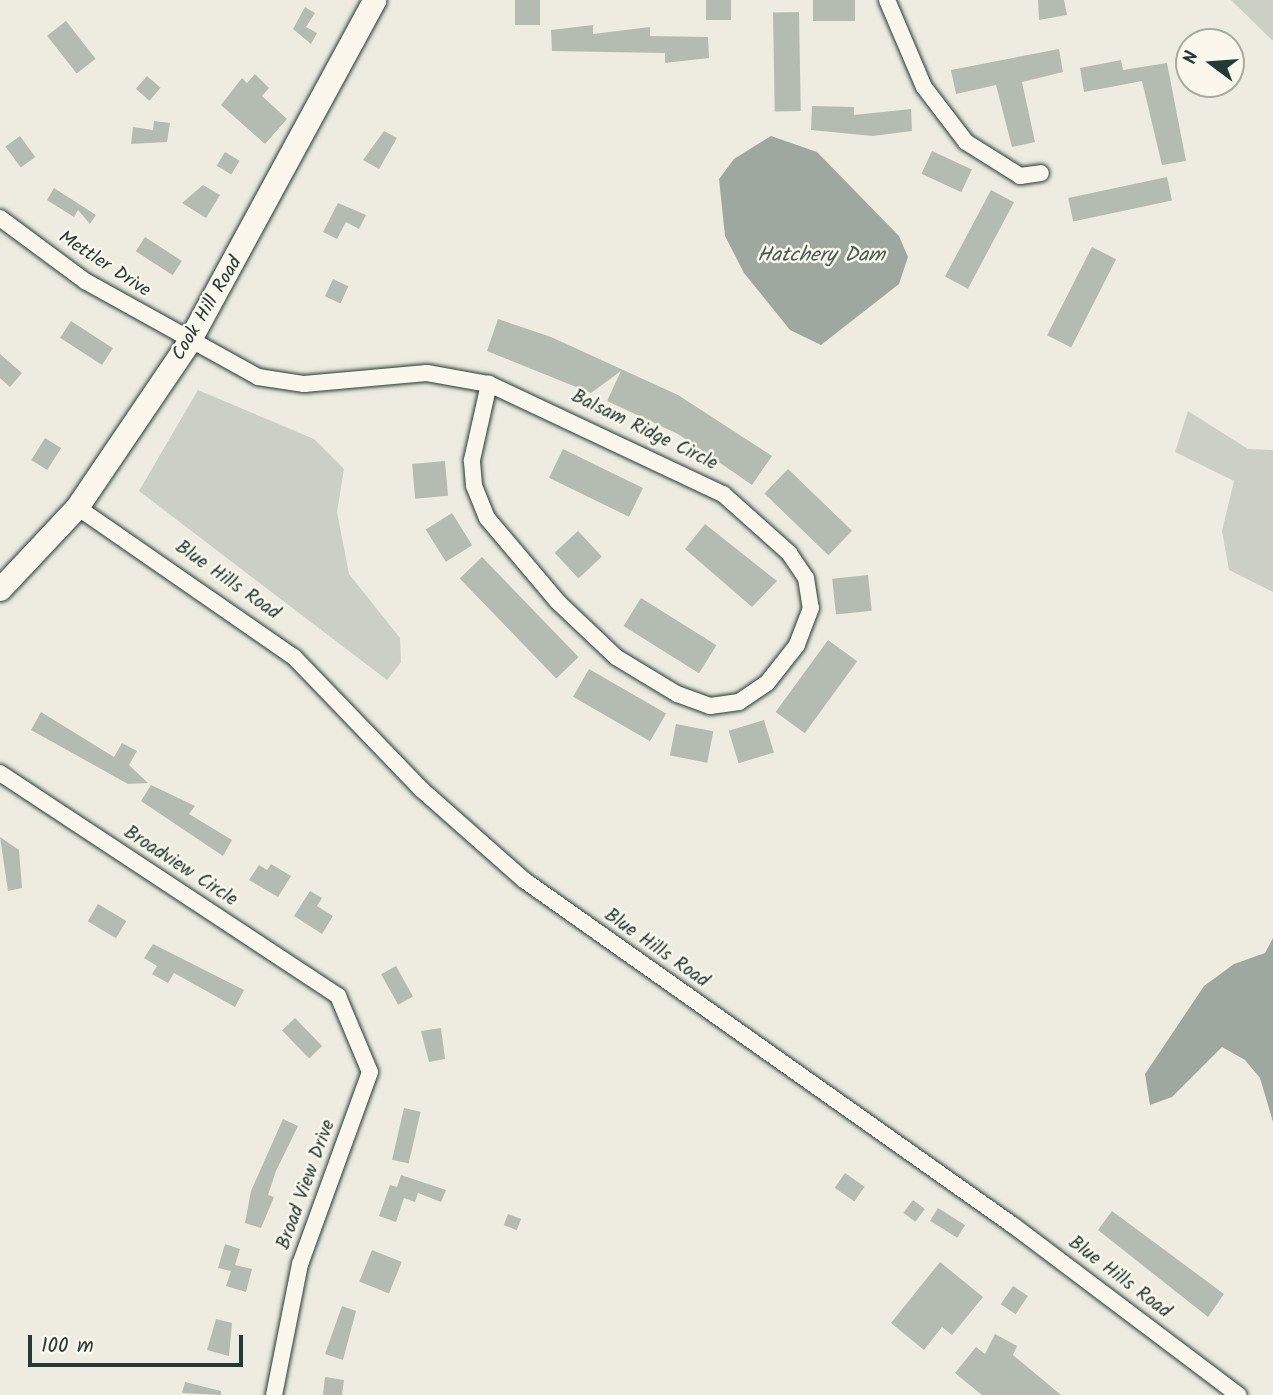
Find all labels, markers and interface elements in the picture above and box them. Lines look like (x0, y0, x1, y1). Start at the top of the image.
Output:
north arrow (1175, 28, 1245, 98)
text: N (1176, 48, 1208, 68)
street label: Mettler Drive (54, 227, 154, 303)
water label: Hatchery Dam (757, 243, 885, 269)
street label: Cook Hill Road (168, 253, 248, 365)
street label: Balsam Ridge Circle (567, 386, 721, 476)
street label: Blue Hills Road (170, 537, 284, 625)
street label: Broadview Circle (119, 822, 241, 912)
street label: Blue Hills Road (599, 905, 713, 993)
street label: Broad View Drive (273, 1117, 341, 1253)
street label: Blue Hills Road (1063, 1232, 1175, 1324)
scale bar (32, 1322, 247, 1366)
text: 100 m (41, 1330, 94, 1363)

